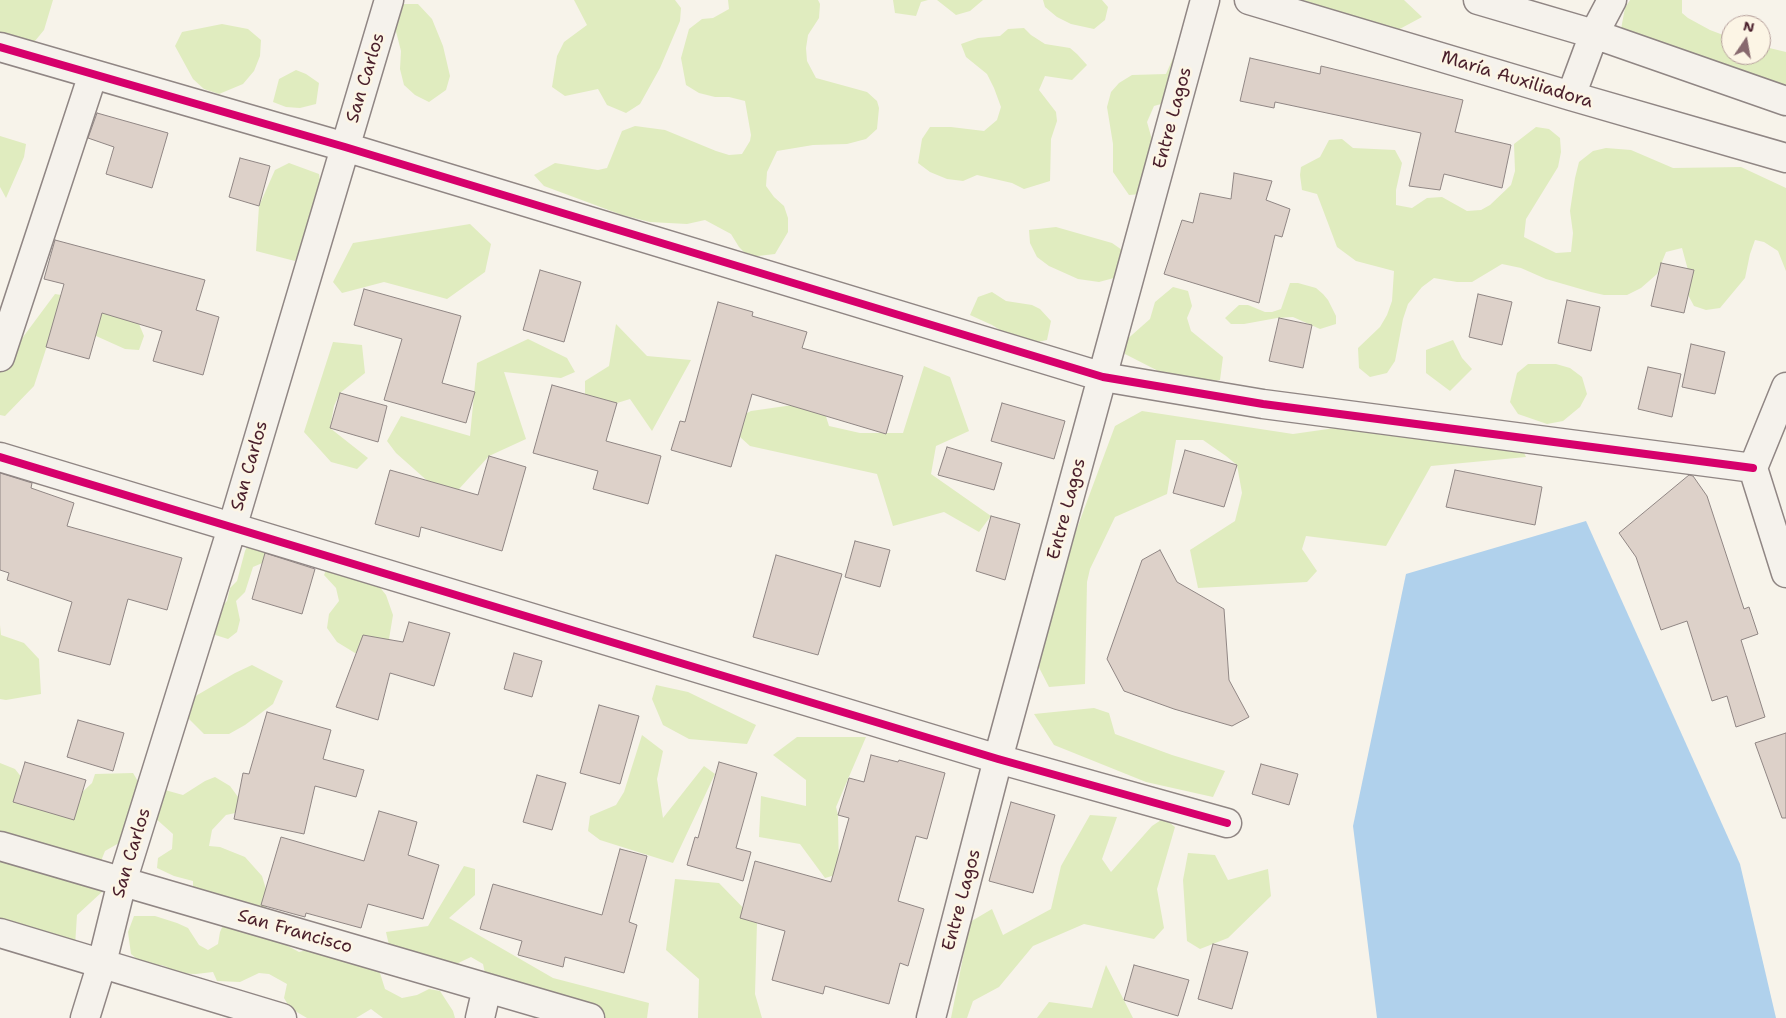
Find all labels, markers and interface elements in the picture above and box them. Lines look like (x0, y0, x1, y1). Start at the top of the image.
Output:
north arrow (1721, 15, 1771, 65)
text: N (1742, 16, 1756, 36)
street label: San Carlos (342, 31, 390, 125)
street label: María Auxiliadora (1438, 47, 1596, 113)
street label: Entre Lagos (1149, 65, 1197, 171)
street label: San Carlos (227, 418, 273, 514)
street label: Entre Lagos (1043, 456, 1091, 562)
street label: San Carlos (108, 806, 156, 900)
street label: Entre Lagos (938, 847, 986, 953)
street label: San Francisco (235, 905, 355, 959)

